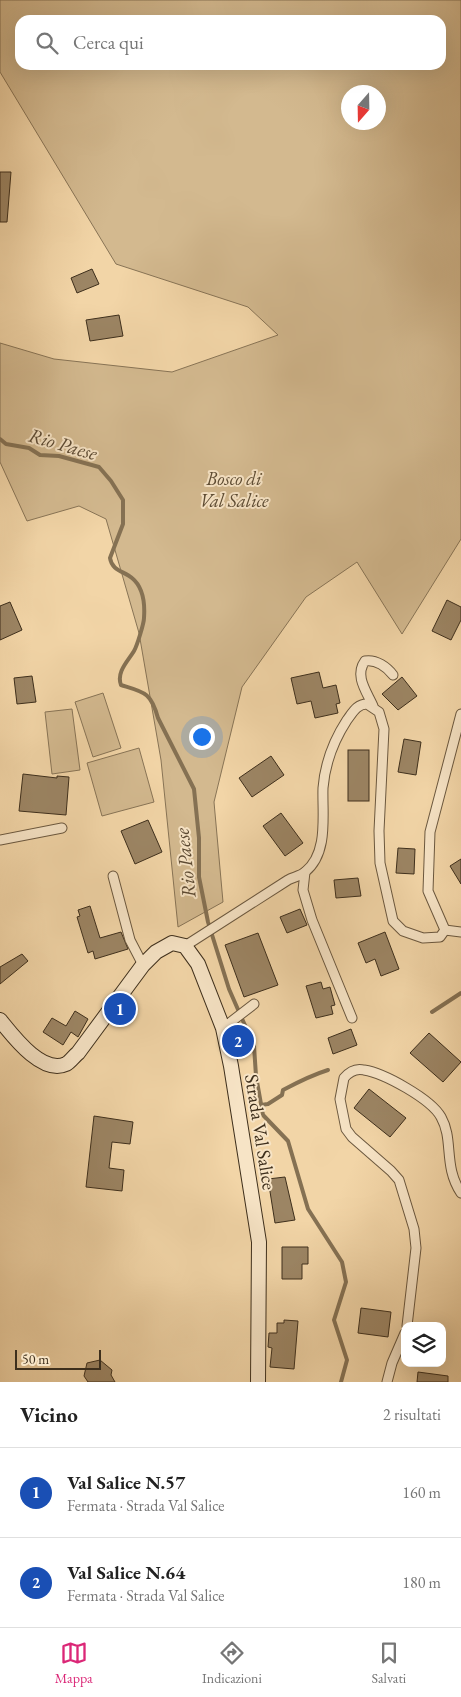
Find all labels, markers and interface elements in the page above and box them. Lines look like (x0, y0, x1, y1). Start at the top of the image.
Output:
search box (15, 15, 446, 70)
icon: search (33, 29, 61, 57)
text: Cerca qui (73, 30, 144, 55)
north arrow (341, 85, 386, 130)
water label: Rio Paese (26, 422, 100, 466)
park label: Bosco di Val Salice (199, 466, 269, 513)
your location (189, 724, 215, 750)
water label: Rio Paese (168, 827, 202, 899)
pin: 1 (104, 990, 136, 1028)
pin: 2 (222, 1022, 254, 1060)
street label: Strada Val Salice (239, 1072, 282, 1192)
map controls (401, 1322, 446, 1367)
button: layers (401, 1322, 446, 1367)
scale bar (15, 1347, 101, 1370)
text: 50 m (22, 1350, 49, 1368)
text: Vicino (20, 1401, 78, 1428)
text: 2 risultati (383, 1404, 441, 1425)
text: Val Salice N.57 (67, 1470, 185, 1495)
text: 1 (32, 1482, 40, 1503)
text: 160 m (402, 1482, 441, 1503)
text: Fermata · Strada Val Salice (67, 1495, 225, 1516)
text: Val Salice N.64 (67, 1560, 185, 1585)
text: 2 (32, 1572, 40, 1593)
text: 180 m (402, 1572, 441, 1593)
text: Fermata · Strada Val Salice (67, 1585, 225, 1606)
tab: Mappa (55, 1639, 93, 1687)
tab: Indicazioni (202, 1639, 262, 1687)
tab: Salvati (371, 1639, 406, 1687)

